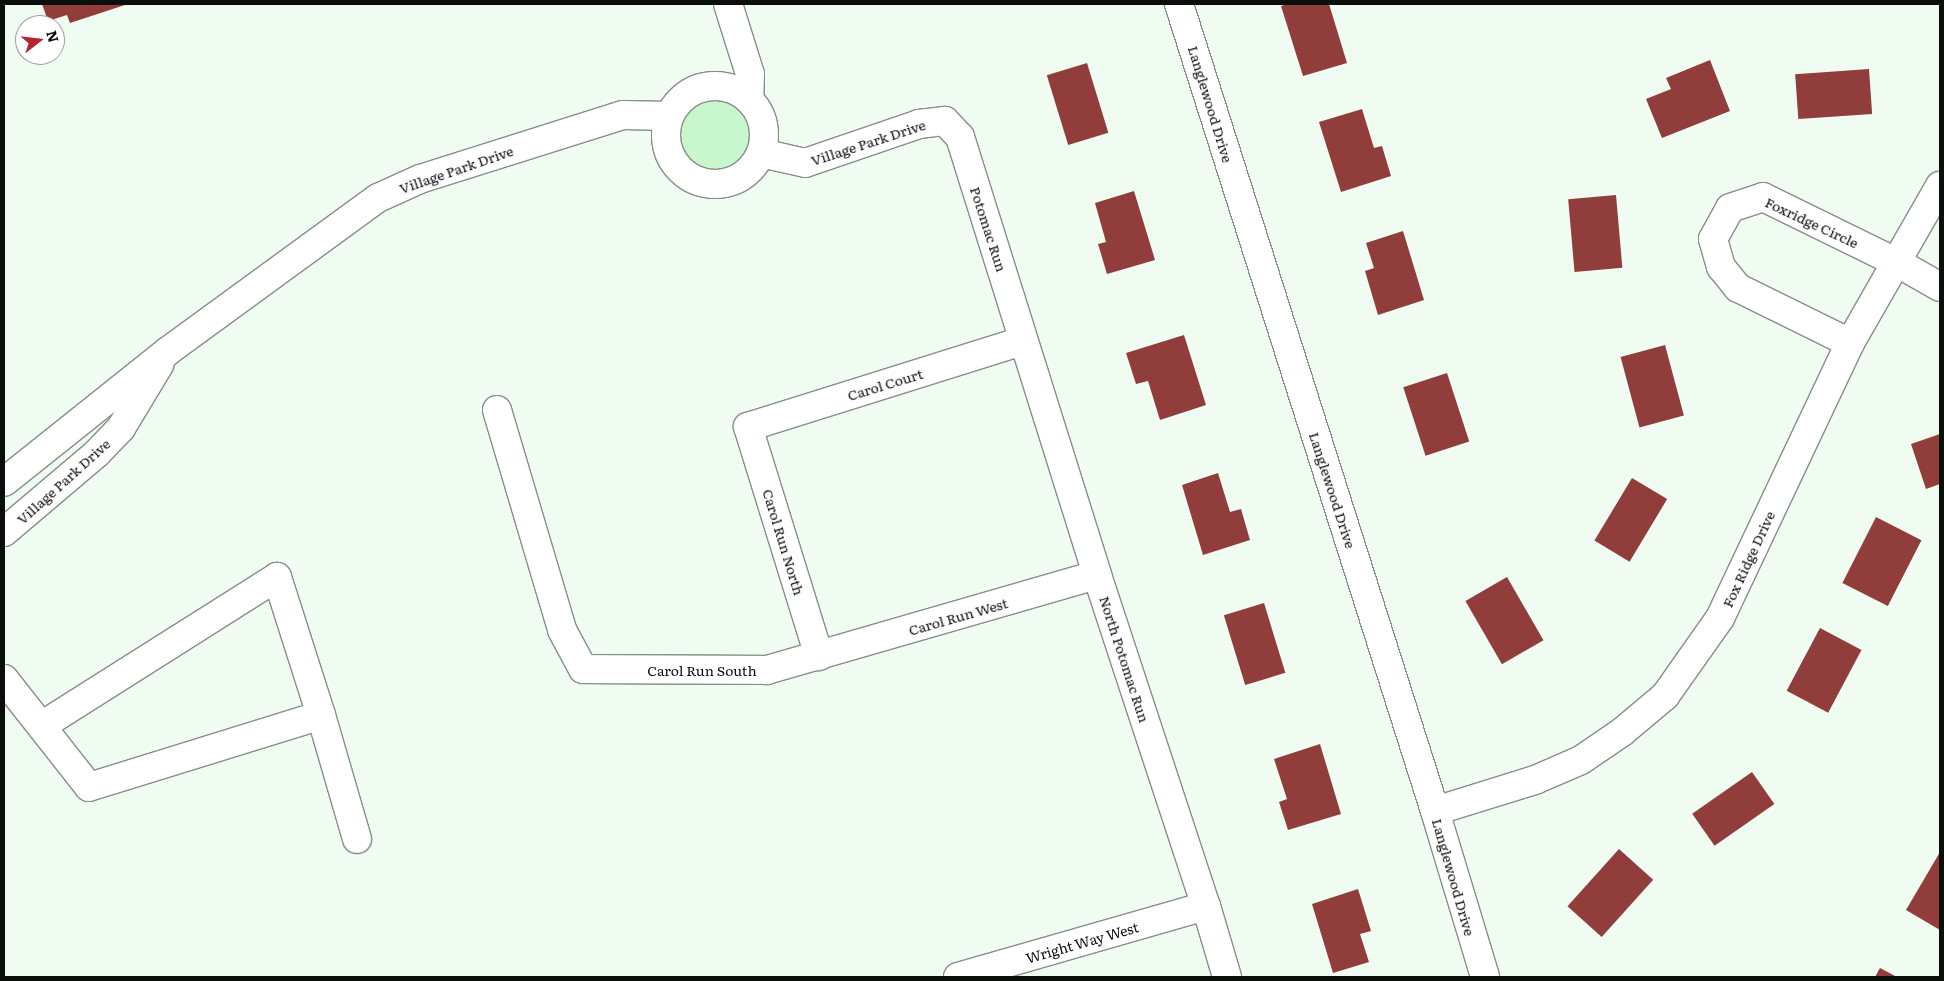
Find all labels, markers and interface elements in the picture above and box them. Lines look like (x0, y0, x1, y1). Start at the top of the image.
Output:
north arrow (15, 15, 65, 65)
text: N (42, 28, 65, 45)
street label: Langlewood Drive (1185, 44, 1237, 164)
street label: Village Park Drive (809, 116, 927, 168)
street label: Village Park Drive (397, 142, 515, 196)
street label: Potomac Run (967, 184, 1011, 274)
street label: Foxridge Circle (1763, 193, 1861, 251)
street label: Carol Court (845, 365, 925, 403)
street label: Langlewood Drive (1306, 430, 1360, 550)
street label: Village Park Drive (13, 435, 113, 527)
street label: Carol Run North (760, 487, 808, 597)
street label: Fox Ridge Drive (1718, 508, 1778, 610)
street label: Carol Run West (906, 594, 1010, 638)
street label: North Potomac Run (1097, 594, 1153, 724)
street label: Carol Run South (647, 662, 757, 678)
street label: Langlewood Drive (1429, 816, 1479, 938)
street label: Wright Way West (1024, 918, 1140, 966)

